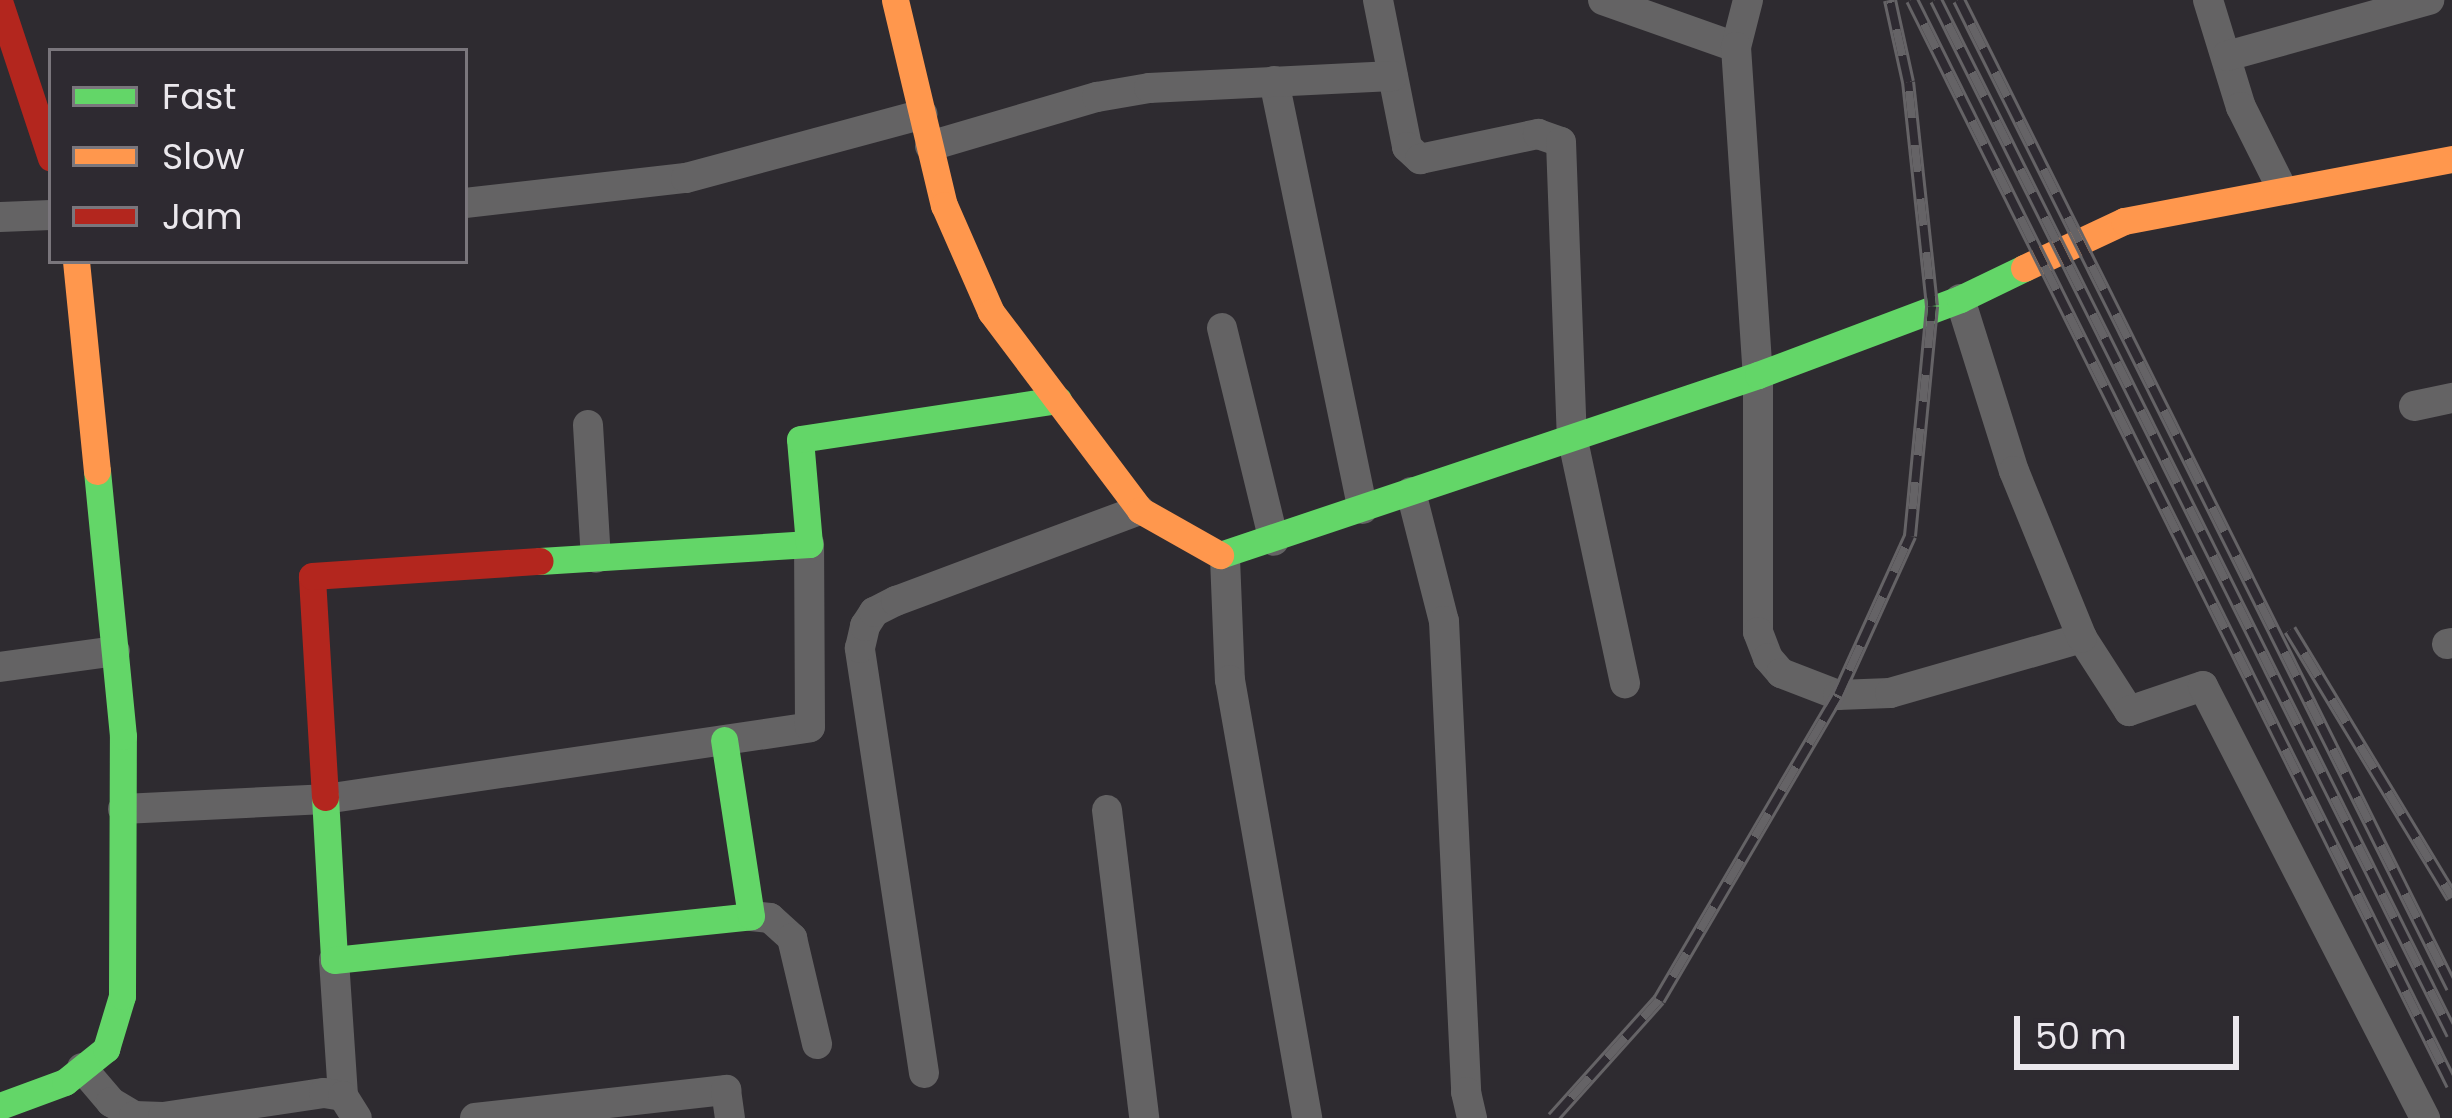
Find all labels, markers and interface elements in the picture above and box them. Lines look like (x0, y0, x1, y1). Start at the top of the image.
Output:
legend (48, 48, 468, 264)
text: Fast (162, 71, 236, 122)
text: Slow (162, 131, 245, 182)
text: Jam (162, 191, 243, 242)
scale bar (2020, 992, 2245, 1066)
text: 50 m (2035, 1011, 2127, 1062)

